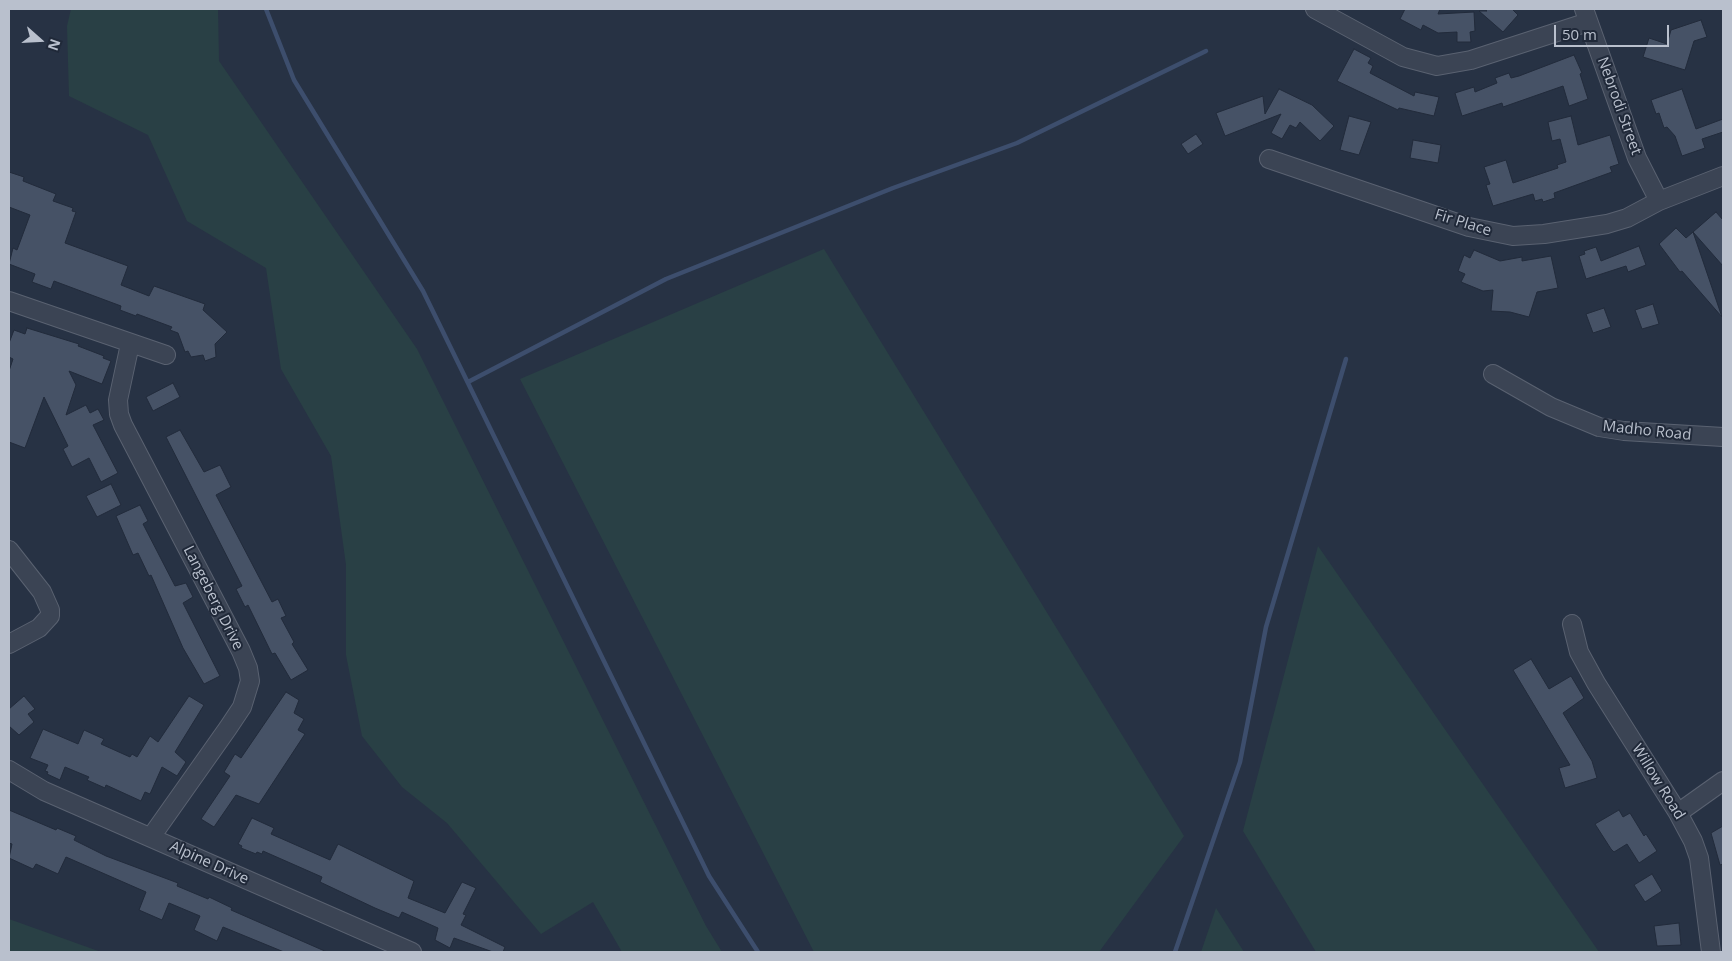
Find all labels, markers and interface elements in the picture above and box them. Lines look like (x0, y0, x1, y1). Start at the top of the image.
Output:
north arrow (15, 15, 65, 65)
scale bar (1557, 15, 1672, 47)
text: 50 m (1562, 24, 1597, 44)
text: N (44, 37, 65, 54)
street label: Nebrodi Street (1593, 55, 1645, 157)
street label: Fir Place (1432, 206, 1494, 240)
street label: Madho Road (1602, 417, 1692, 445)
street label: Langeberg Drive (179, 543, 247, 653)
street label: Willow Road (1628, 741, 1688, 823)
street label: Alpine Drive (167, 838, 251, 888)

